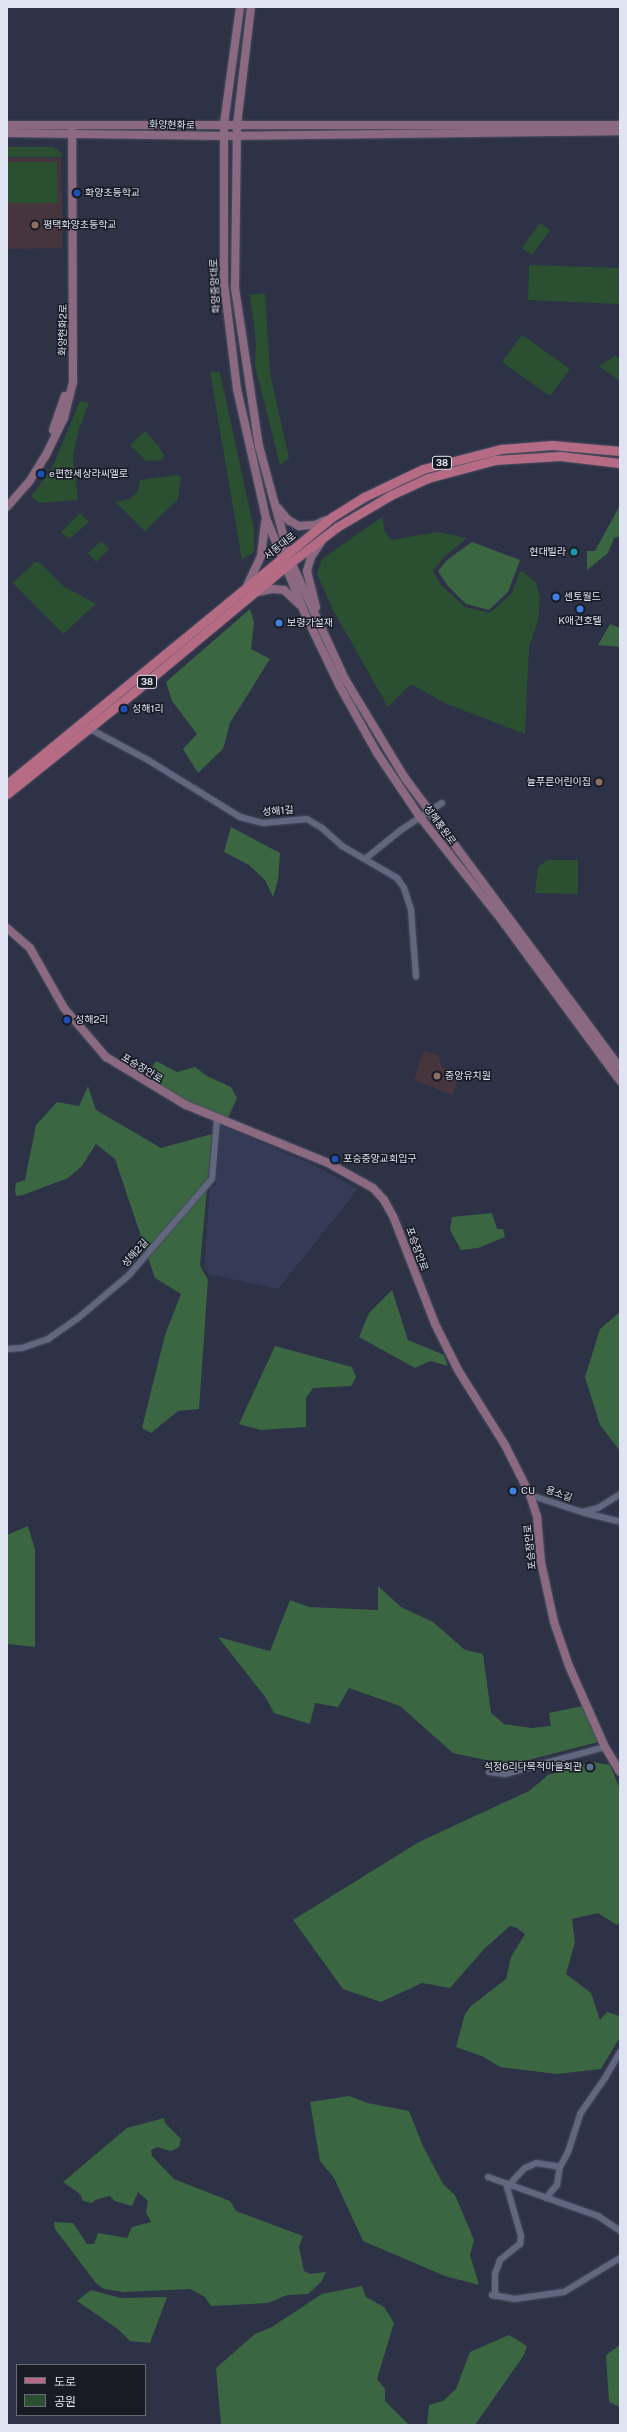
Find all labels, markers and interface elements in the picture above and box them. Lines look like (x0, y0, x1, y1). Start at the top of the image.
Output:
street label: 화양현화로 (149, 119, 195, 131)
place label: 화양초등학교 (85, 187, 140, 199)
marker: 화양초등학교 (72, 188, 82, 198)
place label: 평택화양초등학교 (43, 219, 117, 231)
marker: 평택화양초등학교 (30, 220, 40, 230)
street label: 화양중앙대로 (208, 258, 222, 314)
street label: 화양현화2로 (57, 304, 69, 356)
road number: 38 (432, 456, 452, 470)
place label: e편한세상라씨엘로 (49, 468, 128, 480)
marker: e편한세상라씨엘로 (36, 469, 46, 479)
street label: 서동대로 (262, 530, 298, 562)
place label: 현대빌라 (529, 546, 566, 558)
marker: 현대빌라 (569, 547, 579, 557)
place label: 센토월드 (564, 591, 601, 603)
marker: 센토월드 (551, 592, 561, 602)
marker: K애견호텔 (575, 604, 585, 614)
place label: K애견호텔 (558, 615, 602, 627)
place label: 보령가설재 (287, 617, 333, 629)
marker: 보령가설재 (274, 618, 284, 628)
road number: 38 (137, 675, 157, 689)
place label: 성해1리 (132, 703, 164, 715)
marker: 성해1리 (119, 704, 129, 714)
place label: 늘푸른어린이집 (527, 776, 591, 788)
marker: 늘푸른어린이집 (594, 777, 604, 787)
street label: 성해홍원로 (422, 803, 458, 847)
street label: 성해1길 (262, 804, 294, 818)
place label: 성해2리 (75, 1014, 109, 1026)
marker: 성해2리 (62, 1015, 72, 1025)
street label: 포승장안로 (119, 1051, 165, 1085)
place label: 중앙유치원 (445, 1070, 491, 1082)
marker: 중앙유치원 (432, 1071, 442, 1081)
place label: 포승중앙교회입구 (343, 1153, 417, 1165)
marker: 포승중앙교회입구 (330, 1154, 340, 1164)
street label: 포승장안로 (403, 1225, 431, 1273)
street label: 성해2길 (119, 1237, 151, 1269)
street label: 용소길 (544, 1484, 574, 1504)
place label: CU (521, 1485, 535, 1497)
marker: CU (508, 1486, 518, 1496)
street label: 포승장안로 (522, 1523, 538, 1571)
place label: 석정6리다목적마을회관 (484, 1761, 582, 1773)
marker: 석정6리다목적마을회관 (585, 1762, 595, 1772)
legend (16, 2364, 146, 2416)
text: 도로 (54, 2375, 76, 2389)
text: 공원 (54, 2395, 76, 2409)

